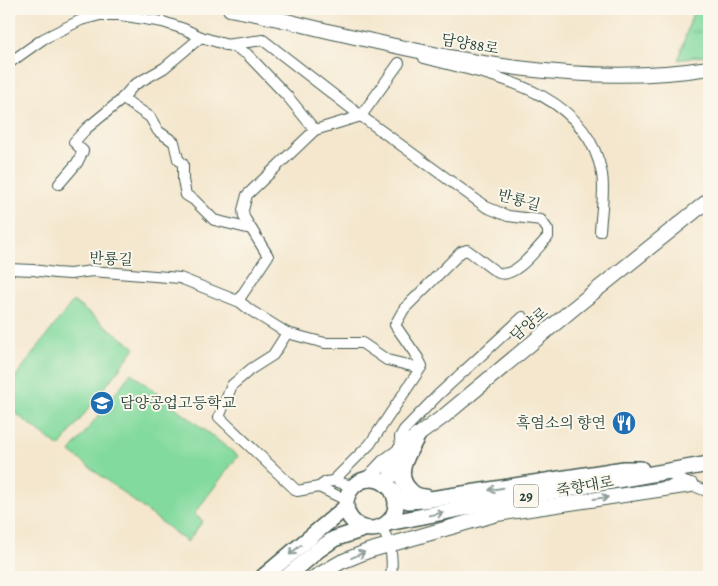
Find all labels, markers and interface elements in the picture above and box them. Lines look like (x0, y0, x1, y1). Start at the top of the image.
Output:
street label: 담양88로 (440, 29, 501, 59)
street label: 반룡길 (495, 185, 543, 215)
street label: 반룡길 (89, 248, 133, 270)
street label: 담양로 (506, 302, 552, 346)
school or university icon: 담양공업고등학교 (89, 390, 115, 416)
place label: 담양공업고등학교 (120, 393, 236, 413)
restaurant icon: 흑염소의 향연 (611, 410, 637, 436)
place label: 흑염소의 향연 (516, 413, 606, 433)
street label: 죽향대로 (555, 471, 616, 501)
one-way arrow (488, 484, 504, 494)
road number: 29 (514, 484, 538, 508)
one-way arrow (593, 493, 609, 503)
one-way arrow (427, 508, 443, 518)
one-way arrow (288, 544, 301, 555)
one-way arrow (350, 549, 365, 559)

